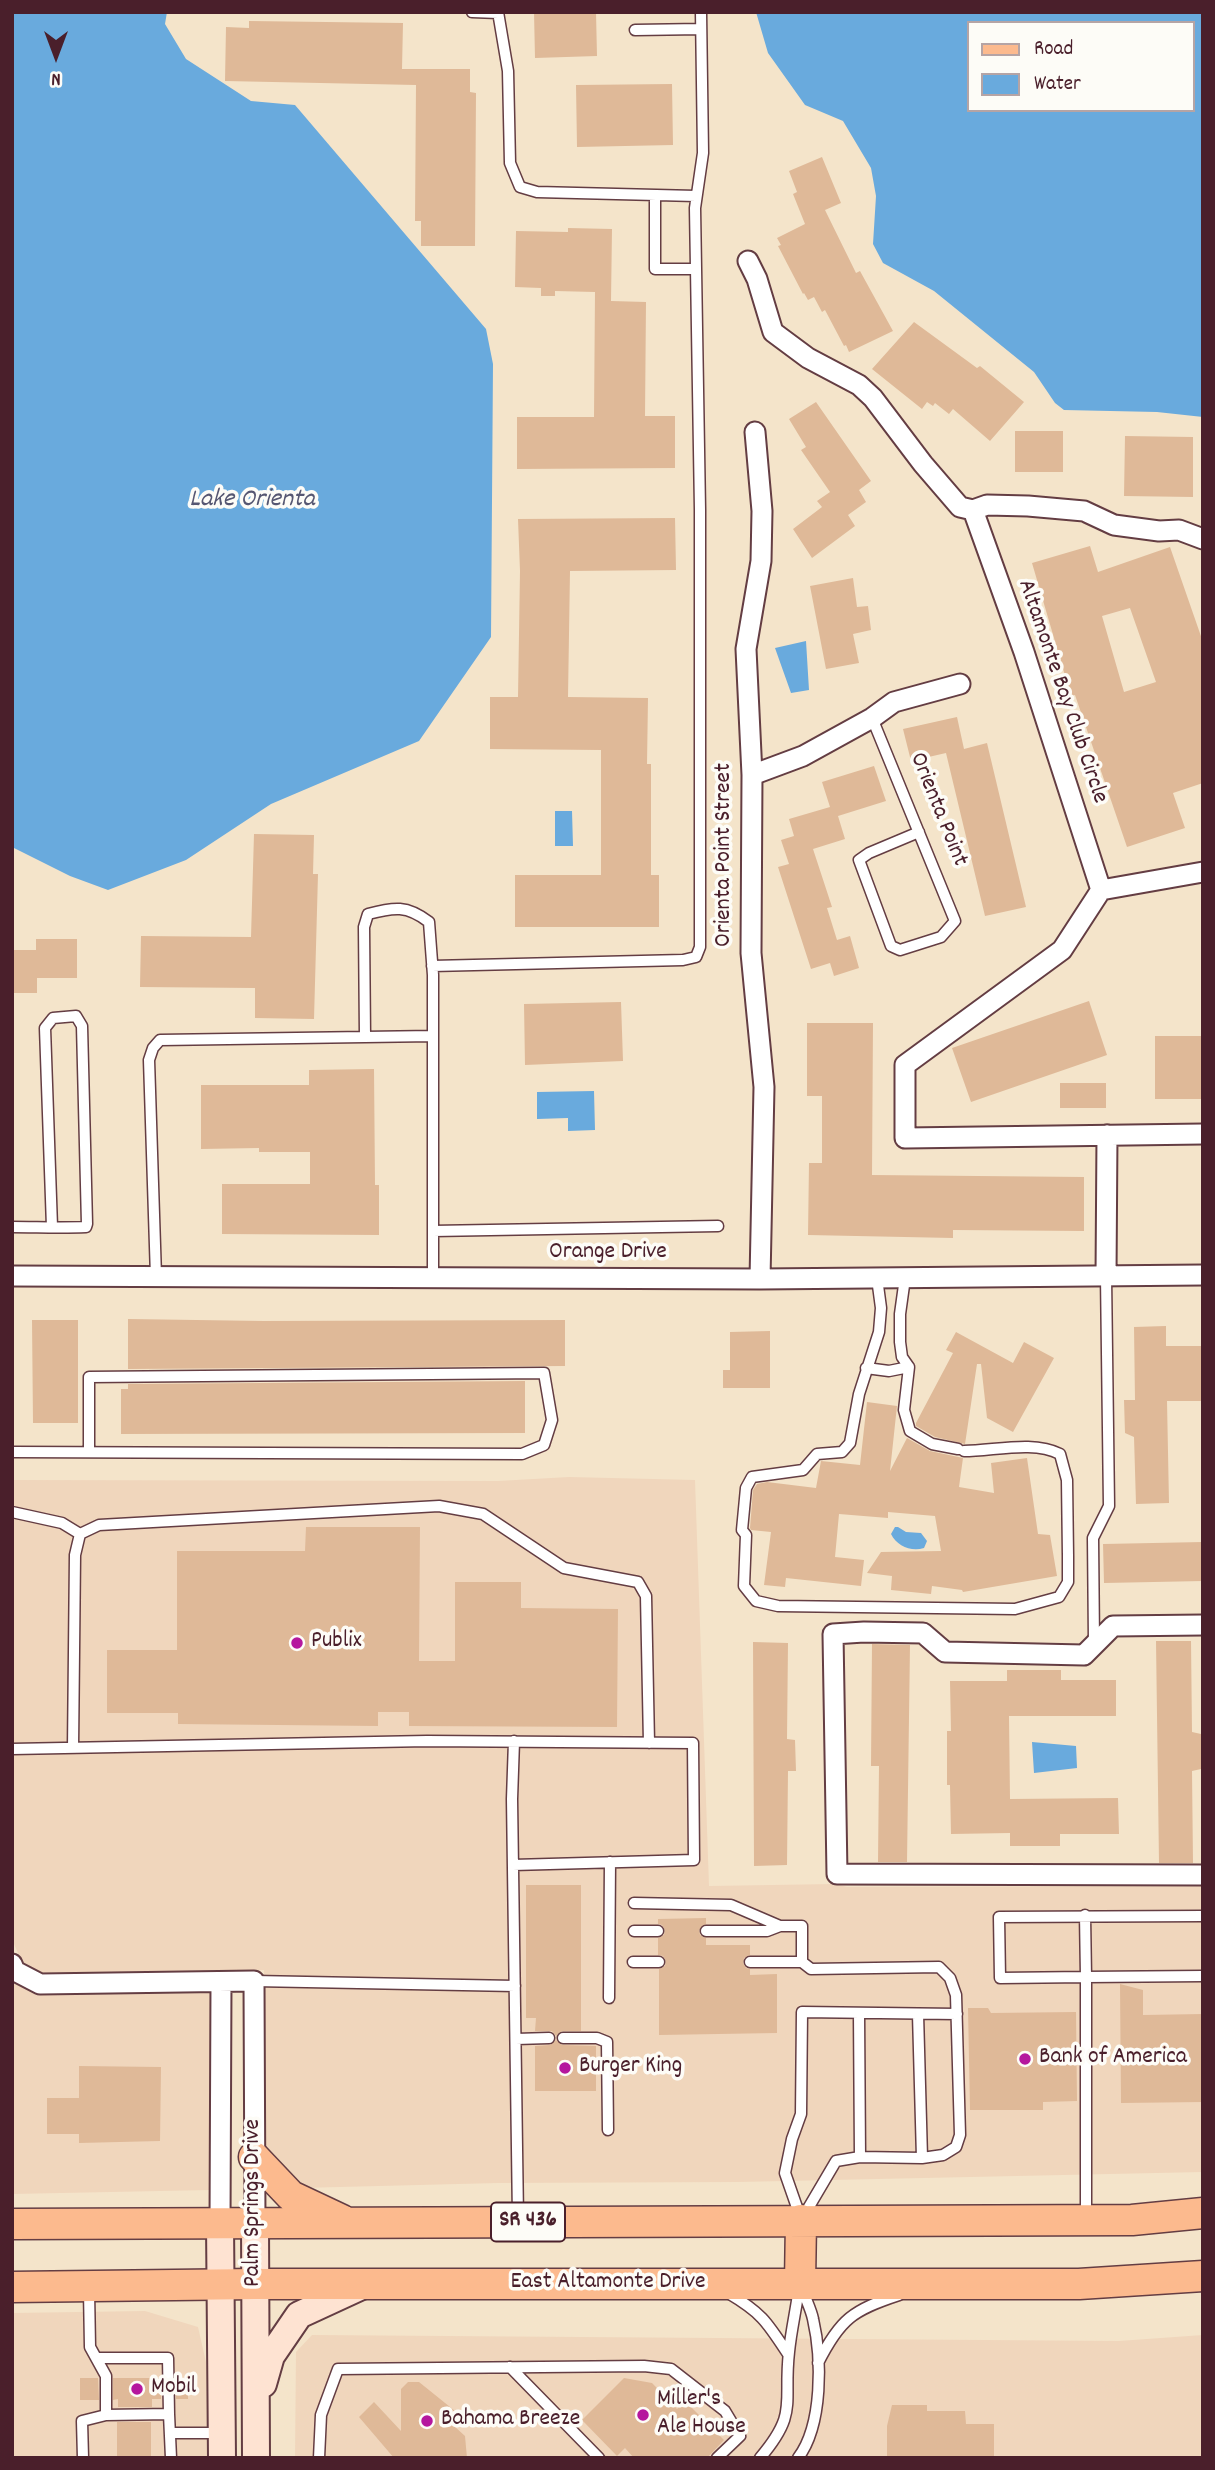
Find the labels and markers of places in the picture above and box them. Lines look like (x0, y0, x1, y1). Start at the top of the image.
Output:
place label: Publix (311, 1629, 362, 1657)
marker: Publix (289, 1635, 305, 1651)
place label: Bank of America (1039, 2045, 1187, 2073)
marker: Bank of America (1017, 2051, 1033, 2067)
place label: Burger King (579, 2054, 682, 2082)
marker: Burger King (557, 2060, 573, 2076)
place label: Mobil (151, 2375, 196, 2403)
marker: Mobil (129, 2381, 145, 2397)
place label: Miller's Ale House (657, 2387, 746, 2443)
place label: Bahama Breeze (441, 2407, 580, 2435)
marker: Miller's Ale House (635, 2407, 651, 2423)
marker: Bahama Breeze (419, 2413, 435, 2429)

